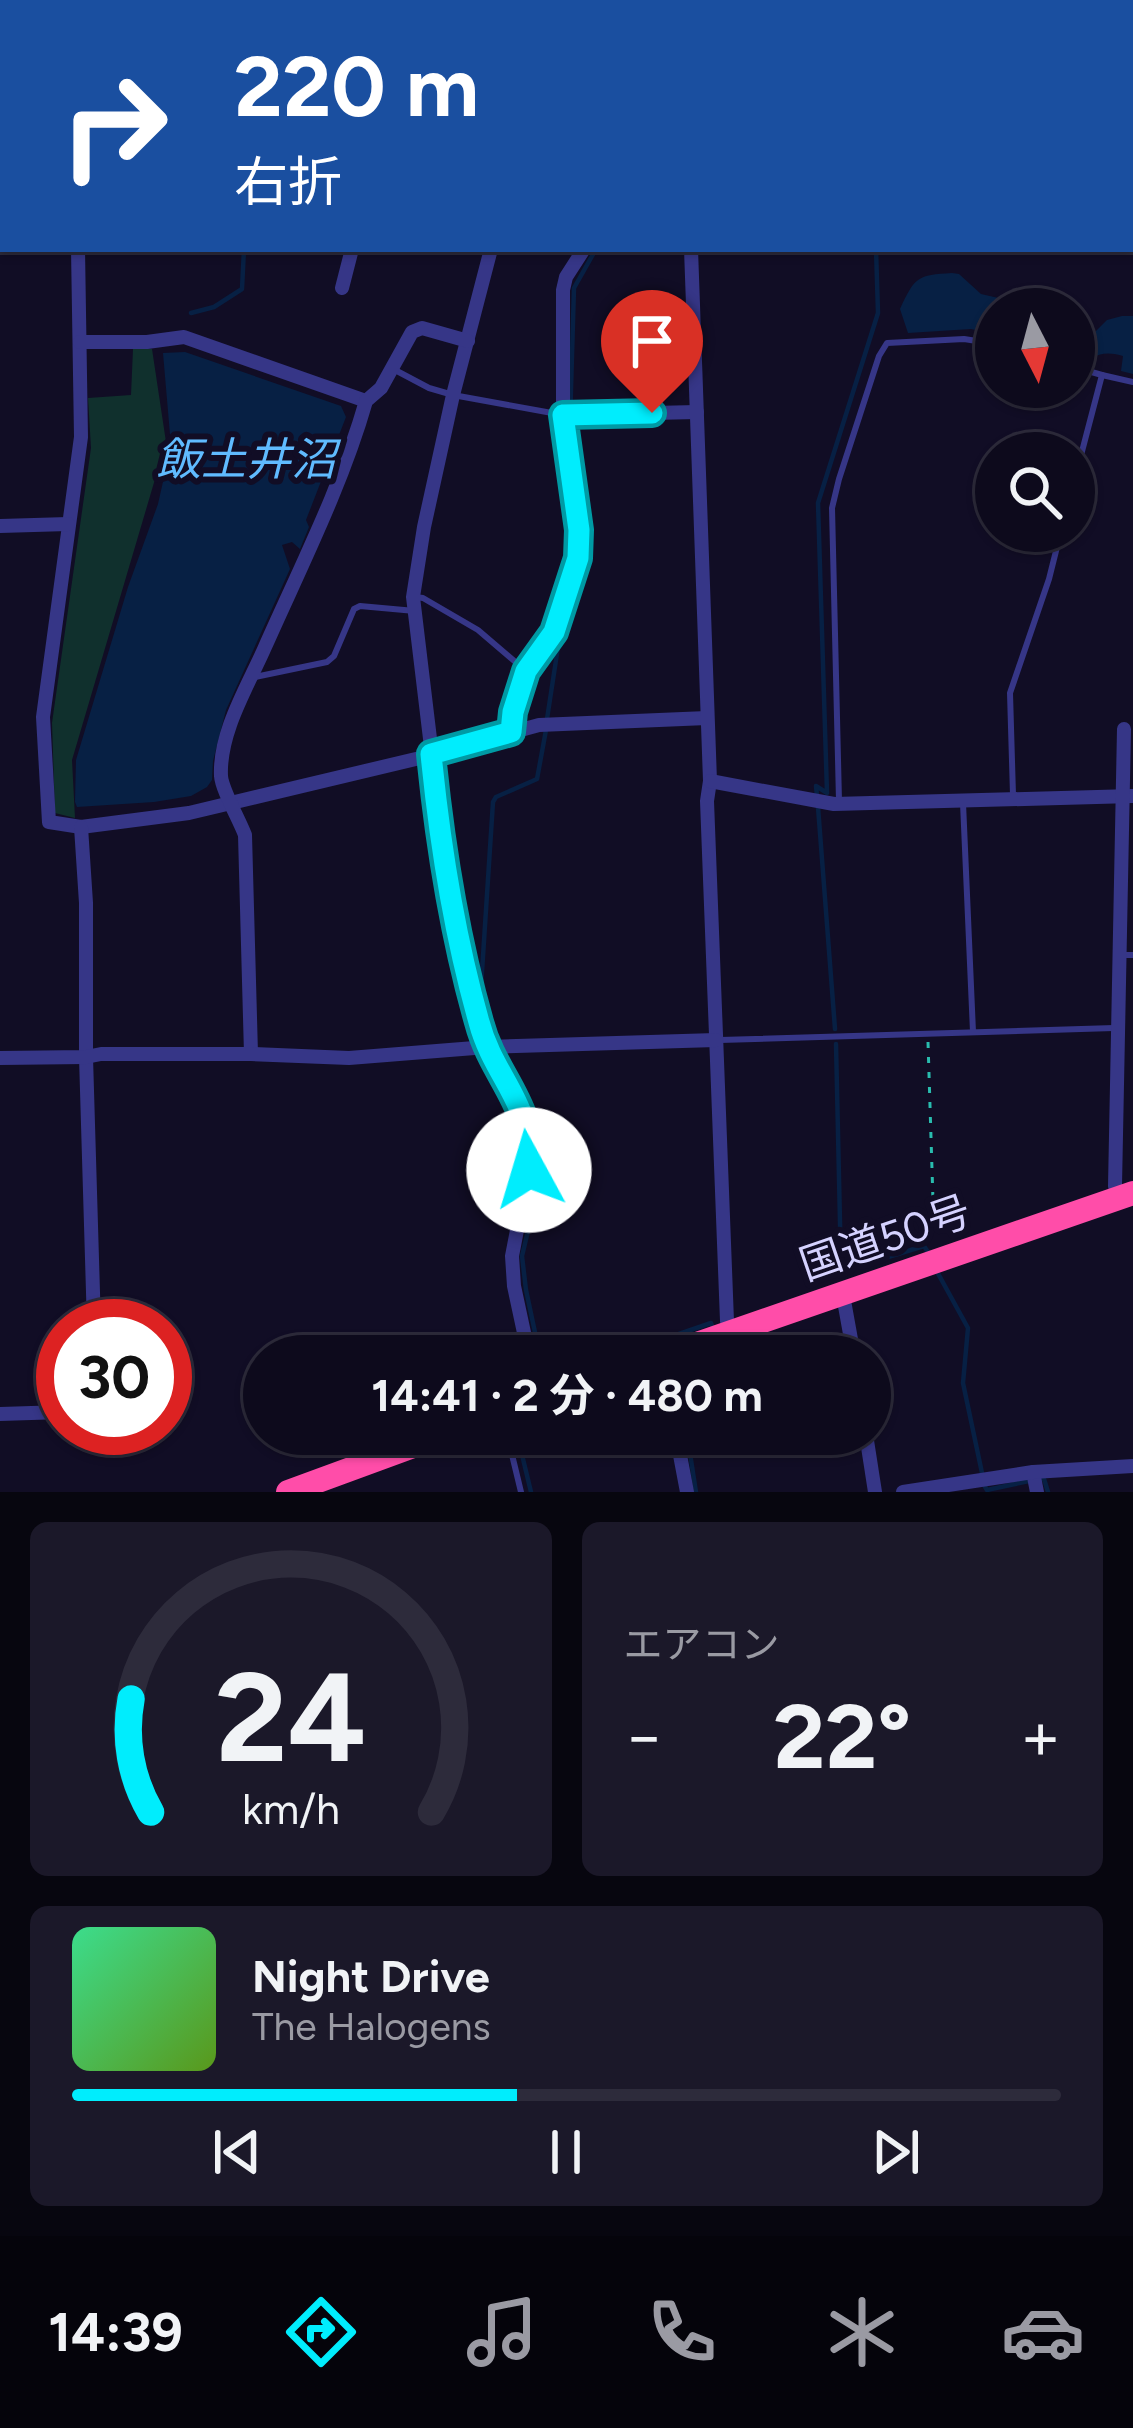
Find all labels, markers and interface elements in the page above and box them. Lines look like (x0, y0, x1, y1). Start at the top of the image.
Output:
text: 220 m (234, 36, 479, 137)
icon: right (36, 48, 192, 204)
text: 右折 (234, 150, 342, 215)
north arrow (975, 288, 1095, 408)
map controls (975, 288, 1095, 552)
pin (601, 290, 703, 413)
icon: arrive (619, 308, 685, 374)
water label: 飯土井沼 (156, 432, 342, 486)
button: search (975, 432, 1095, 552)
position arrow (466, 1107, 592, 1233)
street label: 国道50号 (793, 1185, 977, 1291)
speed limit sign: 30 (36, 1299, 192, 1455)
text: 14:41 · 2 分 · 480 m (371, 1368, 763, 1422)
text: エアコン (624, 1621, 780, 1668)
text: 24 (215, 1642, 366, 1792)
text: 22° (773, 1682, 911, 1791)
text: − (624, 1696, 665, 1776)
text: + (1020, 1696, 1061, 1776)
text: km/h (242, 1783, 340, 1835)
text: Night Drive (252, 1949, 490, 2003)
text: The Halogens (252, 2003, 491, 2050)
icon: previous (204, 2119, 270, 2185)
icon: pause (533, 2119, 599, 2185)
icon: next (863, 2119, 929, 2185)
icon: directions (279, 2290, 363, 2374)
icon: music (460, 2290, 544, 2374)
icon: phone (640, 2290, 724, 2374)
icon: climate (820, 2290, 904, 2374)
icon: car (1001, 2290, 1085, 2374)
text: 14:39 (48, 2300, 183, 2365)

